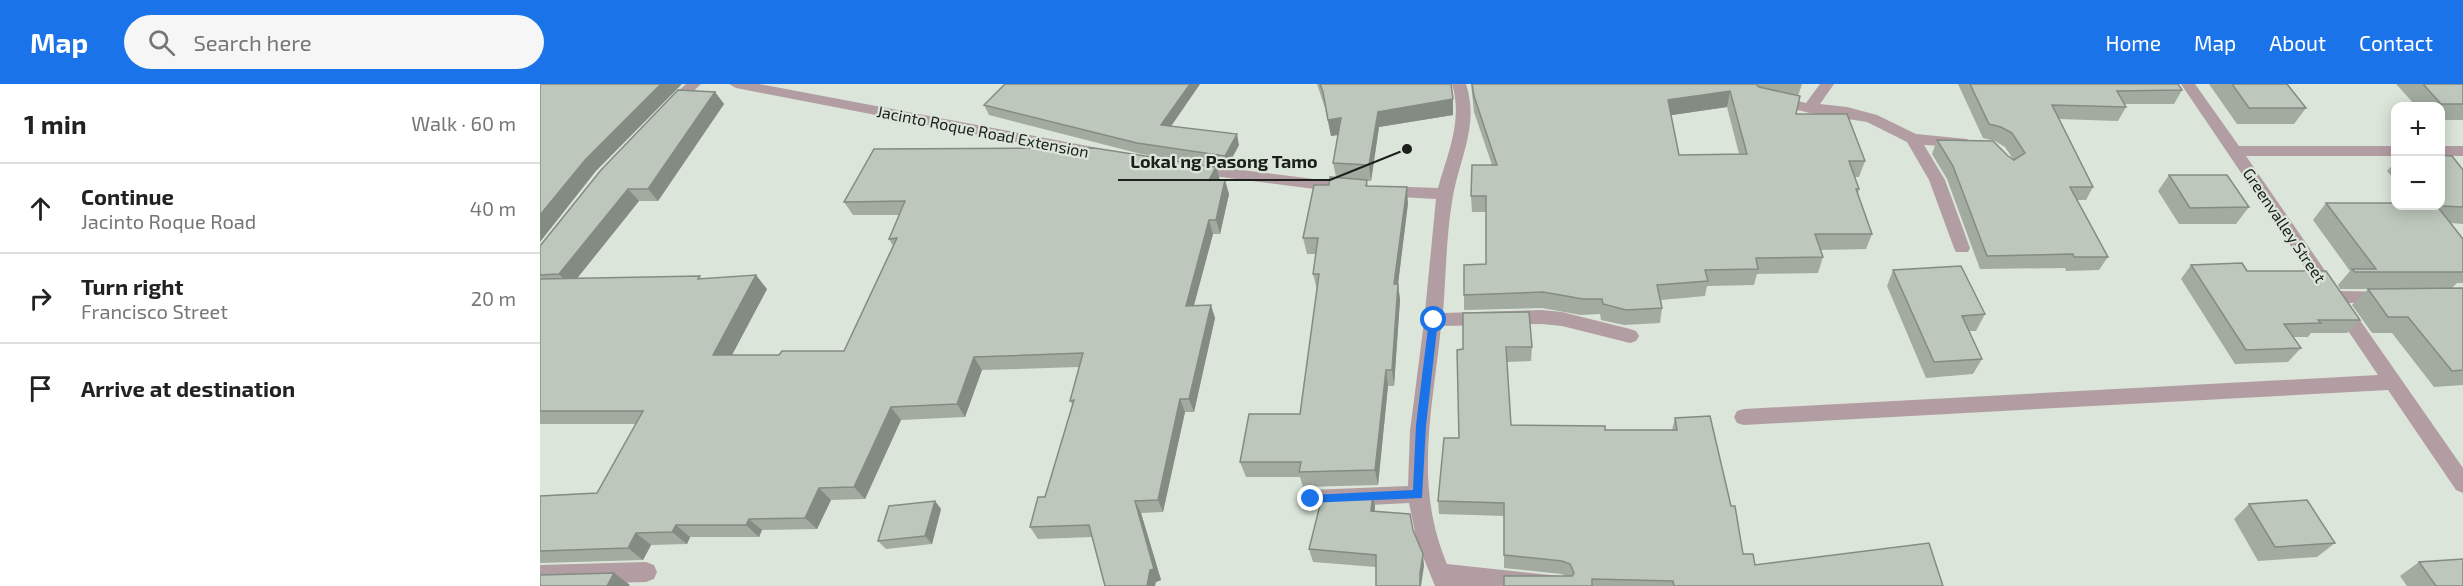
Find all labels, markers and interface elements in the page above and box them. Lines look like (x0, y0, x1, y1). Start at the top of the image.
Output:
search box (124, 15, 544, 69)
text: Map (30, 25, 88, 59)
icon: search (145, 26, 178, 59)
text: Search here (193, 29, 312, 55)
text: Home (2105, 30, 2161, 55)
text: Map (2194, 30, 2236, 55)
text: About (2269, 30, 2326, 55)
text: Contact (2359, 30, 2433, 55)
street label: Jacinto Roque Road Extension (875, 101, 1091, 161)
map controls (2391, 102, 2445, 210)
button: + (2391, 102, 2445, 156)
text: 1 min (24, 108, 87, 139)
text: Walk · 60 m (411, 111, 516, 135)
callout: Lokal ng Pasong Tamo (1118, 144, 1330, 180)
text: Lokal ng Pasong Tamo (1130, 150, 1318, 172)
button: − (2391, 156, 2445, 210)
street label: Greenvalley Street (2240, 164, 2330, 286)
text: Continue (81, 183, 174, 209)
icon: ahead (24, 192, 57, 225)
text: 40 m (470, 196, 516, 220)
text: Jacinto Roque Road (81, 209, 256, 233)
text: Turn right (81, 273, 183, 299)
icon: right (24, 282, 57, 315)
text: 20 m (471, 286, 516, 310)
text: Francisco Street (81, 299, 228, 323)
route start (1420, 306, 1446, 332)
icon: arrive (24, 372, 57, 405)
text: Arrive at destination (81, 375, 295, 401)
route end (1297, 485, 1323, 511)

